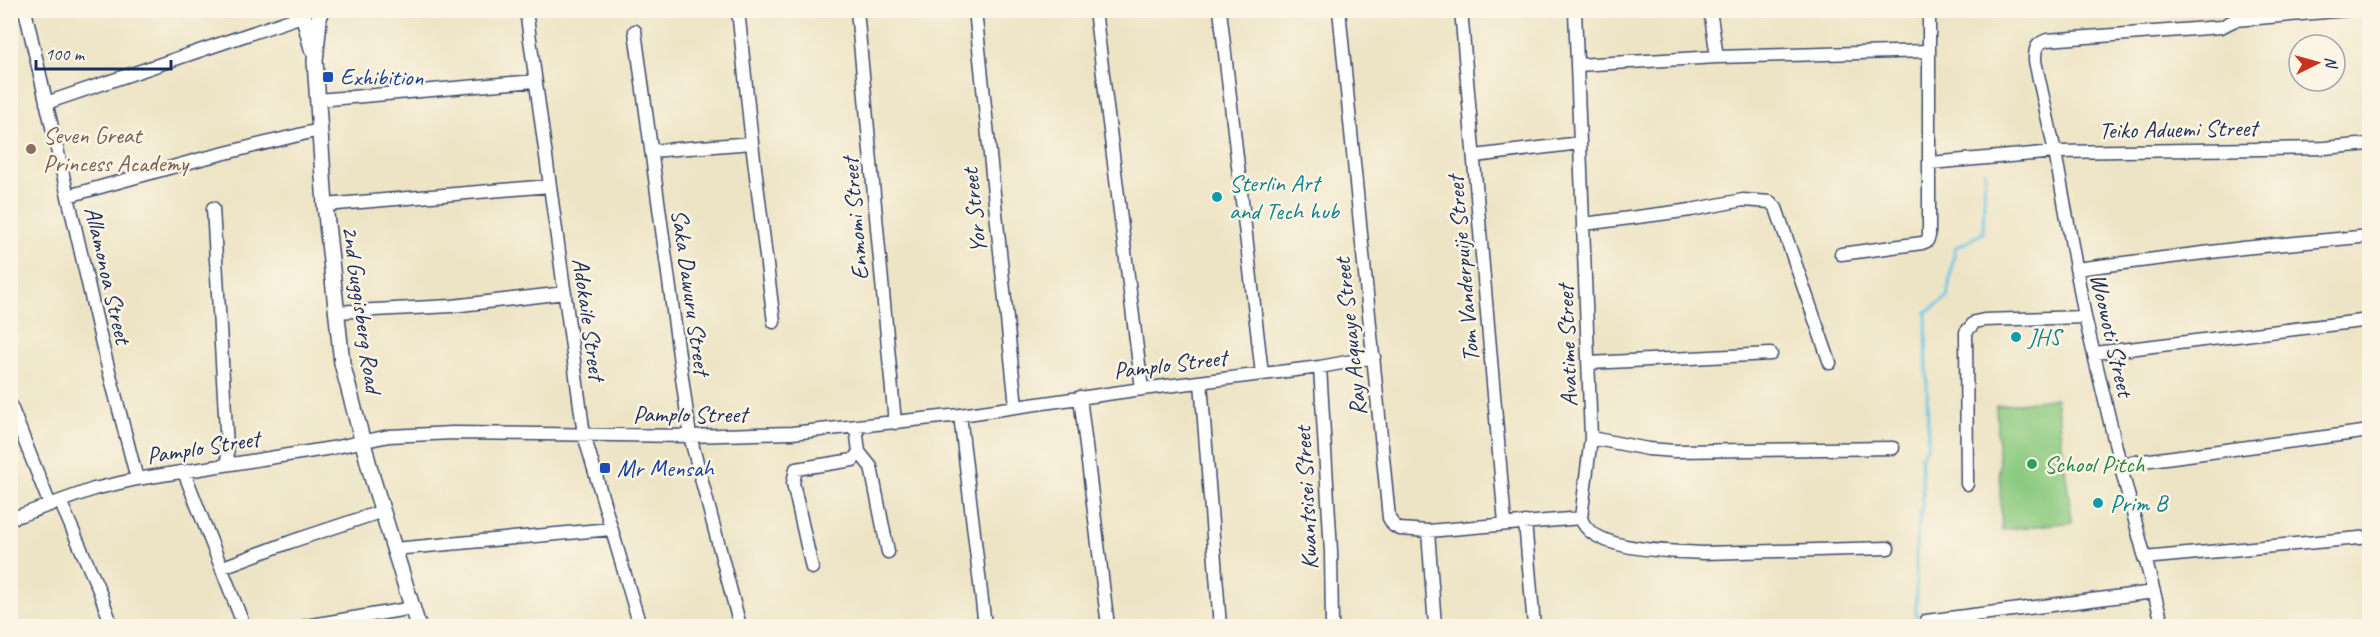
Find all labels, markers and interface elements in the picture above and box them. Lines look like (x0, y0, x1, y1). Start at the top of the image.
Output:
scale bar (36, 33, 171, 71)
north arrow (2287, 33, 2347, 93)
text: 100 m (45, 43, 86, 65)
text: N (2321, 56, 2342, 71)
place label: Exhibition (340, 62, 423, 92)
marker: Exhibition (321, 70, 335, 84)
street label: Teiko Aduemi Street (2099, 113, 2260, 145)
place label: Seven Great Princess Academy (43, 120, 190, 178)
marker: Seven Great Princess Academy (24, 142, 38, 156)
street label: Enmomi Street (834, 154, 875, 281)
street label: Yor Street (954, 165, 993, 255)
place label: Sterlin Art and Tech hub (1229, 168, 1341, 226)
street label: Tom Vanderpuije Street (1440, 172, 1486, 363)
marker: Sterlin Art and Tech hub (1210, 190, 1224, 204)
street label: Allamonoa Street (78, 203, 139, 349)
street label: Saka Dawuru Street (665, 207, 718, 380)
street label: 2nd Guggisberg Road (335, 223, 389, 398)
street label: Ray Acquaye Street (1327, 254, 1373, 417)
street label: Adokaile Street (566, 256, 613, 385)
street label: Woowoti Street (2083, 271, 2141, 401)
street label: Avatime Street (1550, 282, 1584, 407)
place label: JHS (2027, 322, 2064, 352)
marker: JHS (2009, 330, 2023, 344)
street label: Pamplo Street (1112, 342, 1231, 386)
street label: Pamplo Street (633, 399, 750, 429)
street label: Pamplo Street (144, 423, 265, 471)
street label: Kwantsisei Street (1287, 424, 1325, 570)
place label: School Pitch (2044, 449, 2145, 479)
place label: Mr Mensah (617, 453, 715, 483)
marker: School Pitch (2025, 457, 2039, 471)
marker: Mr Mensah (598, 461, 612, 475)
place label: Prim B (2110, 488, 2169, 518)
marker: Prim B (2091, 496, 2105, 510)

